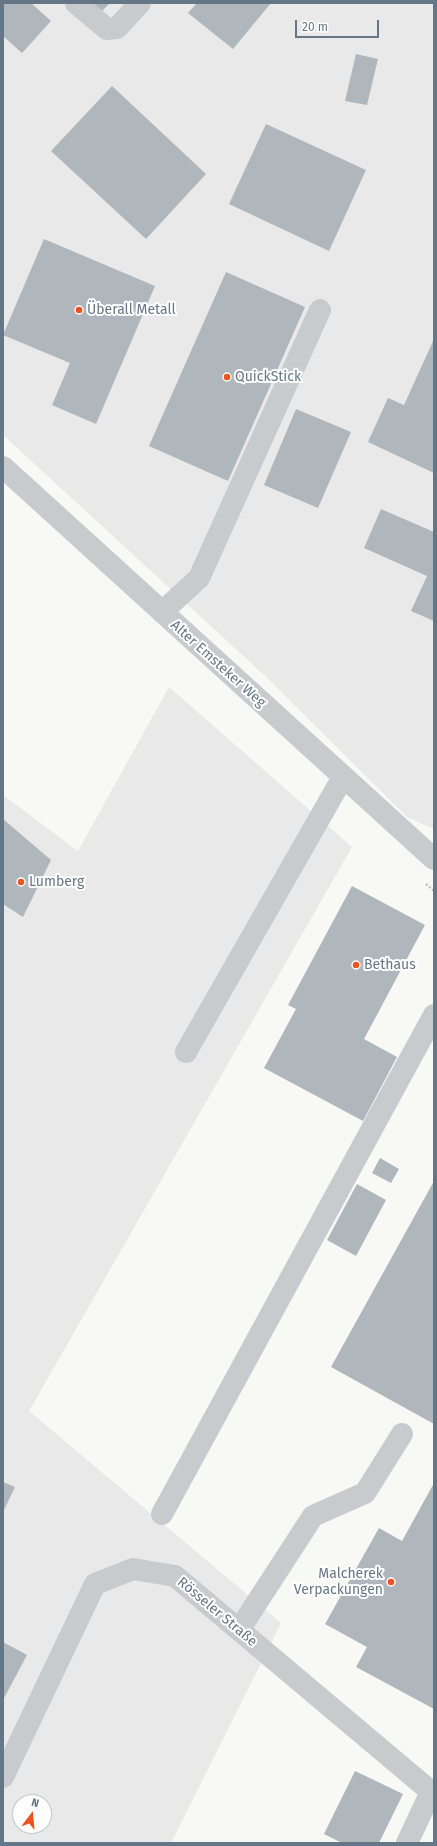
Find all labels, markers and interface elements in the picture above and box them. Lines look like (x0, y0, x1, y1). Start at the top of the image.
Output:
scale bar (297, 12, 381, 38)
text: 20 m (302, 20, 328, 34)
place label: Überall Metall (87, 302, 176, 318)
marker: Überall Metall (74, 305, 84, 315)
place label: QuickStick (235, 369, 301, 385)
marker: QuickStick (222, 372, 232, 382)
street label: Alter Emsteker Weg (167, 617, 269, 711)
place label: Lumberg (29, 874, 84, 890)
marker: Lumberg (16, 877, 26, 887)
place label: Bethaus (364, 957, 416, 973)
marker: Bethaus (351, 960, 361, 970)
place label: Malcherek Verpackungen (294, 1566, 383, 1598)
street label: Rösseler Straße (174, 1574, 260, 1650)
marker: Malcherek Verpackungen (386, 1577, 396, 1587)
north arrow (12, 1794, 52, 1834)
text: N (30, 1796, 40, 1810)

